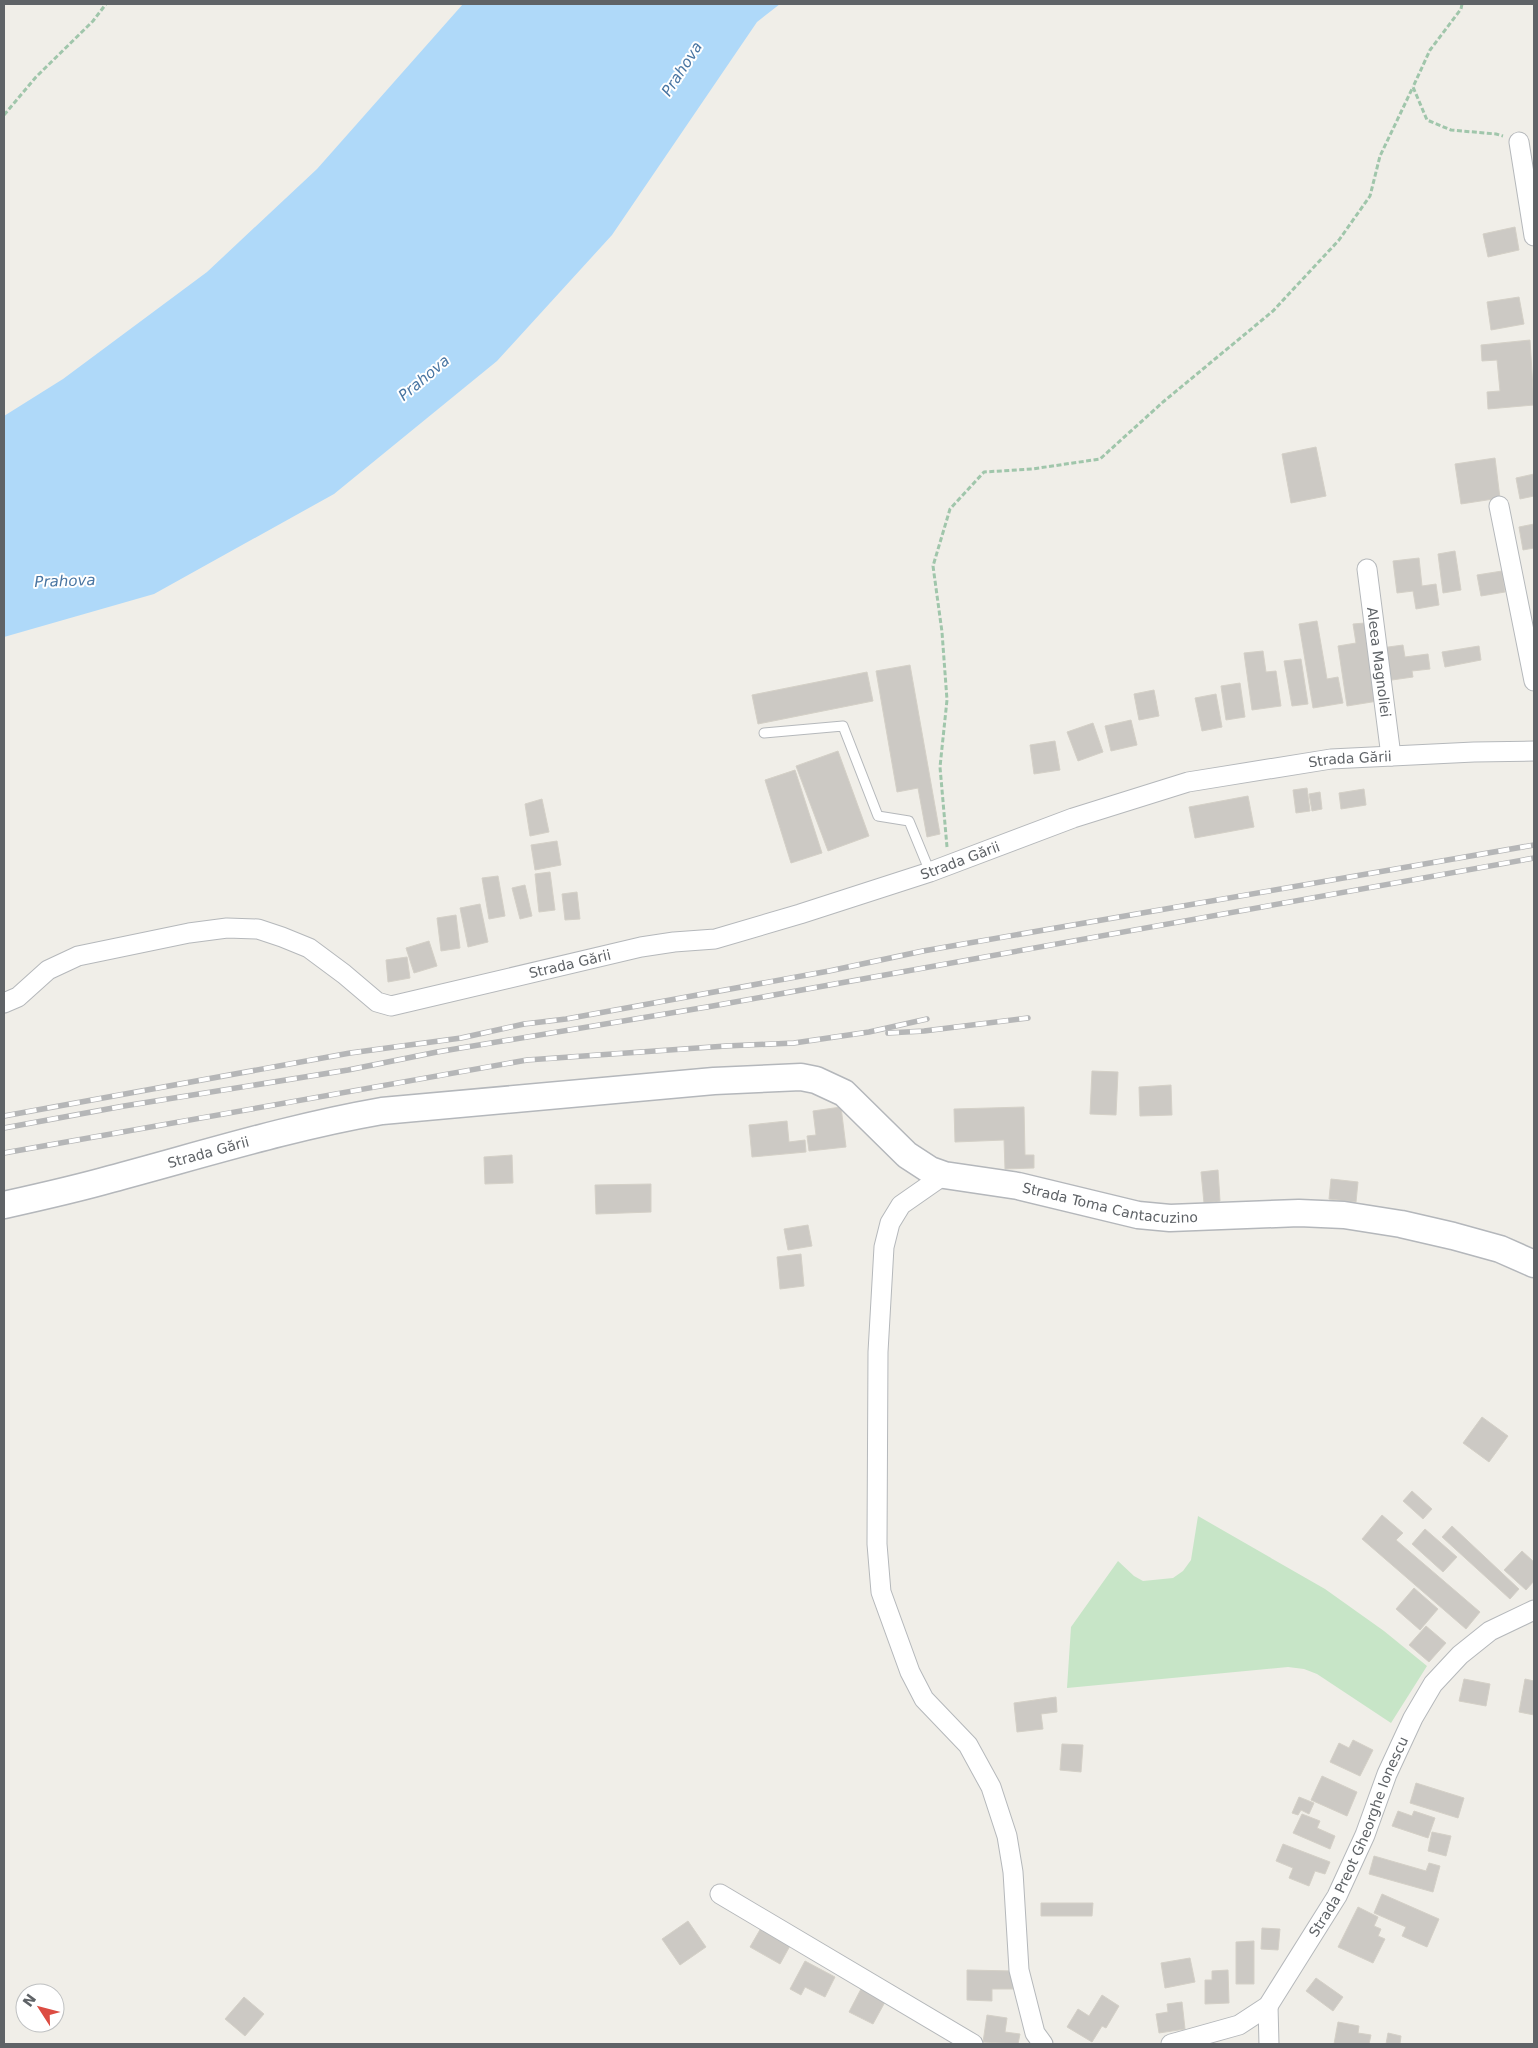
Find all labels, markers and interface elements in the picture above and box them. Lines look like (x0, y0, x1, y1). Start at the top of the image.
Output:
water label: Prahova (658, 38, 706, 100)
water label: Prahova (395, 351, 453, 405)
water label: Prahova (34, 571, 96, 591)
street label: Aleea Magnoliei (1364, 606, 1394, 718)
street label: Strada Gării (1307, 748, 1392, 771)
street label: Strada Gării (918, 838, 1002, 883)
street label: Strada Gării (527, 946, 612, 981)
street label: Strada Gării (166, 1134, 251, 1171)
street label: Strada Toma Cantacuzino (1021, 1179, 1198, 1226)
street label: Strada Preot Gheorghe Ionescu (1305, 1734, 1411, 1940)
north arrow (15, 1983, 65, 2033)
text: N (20, 1991, 39, 2010)

